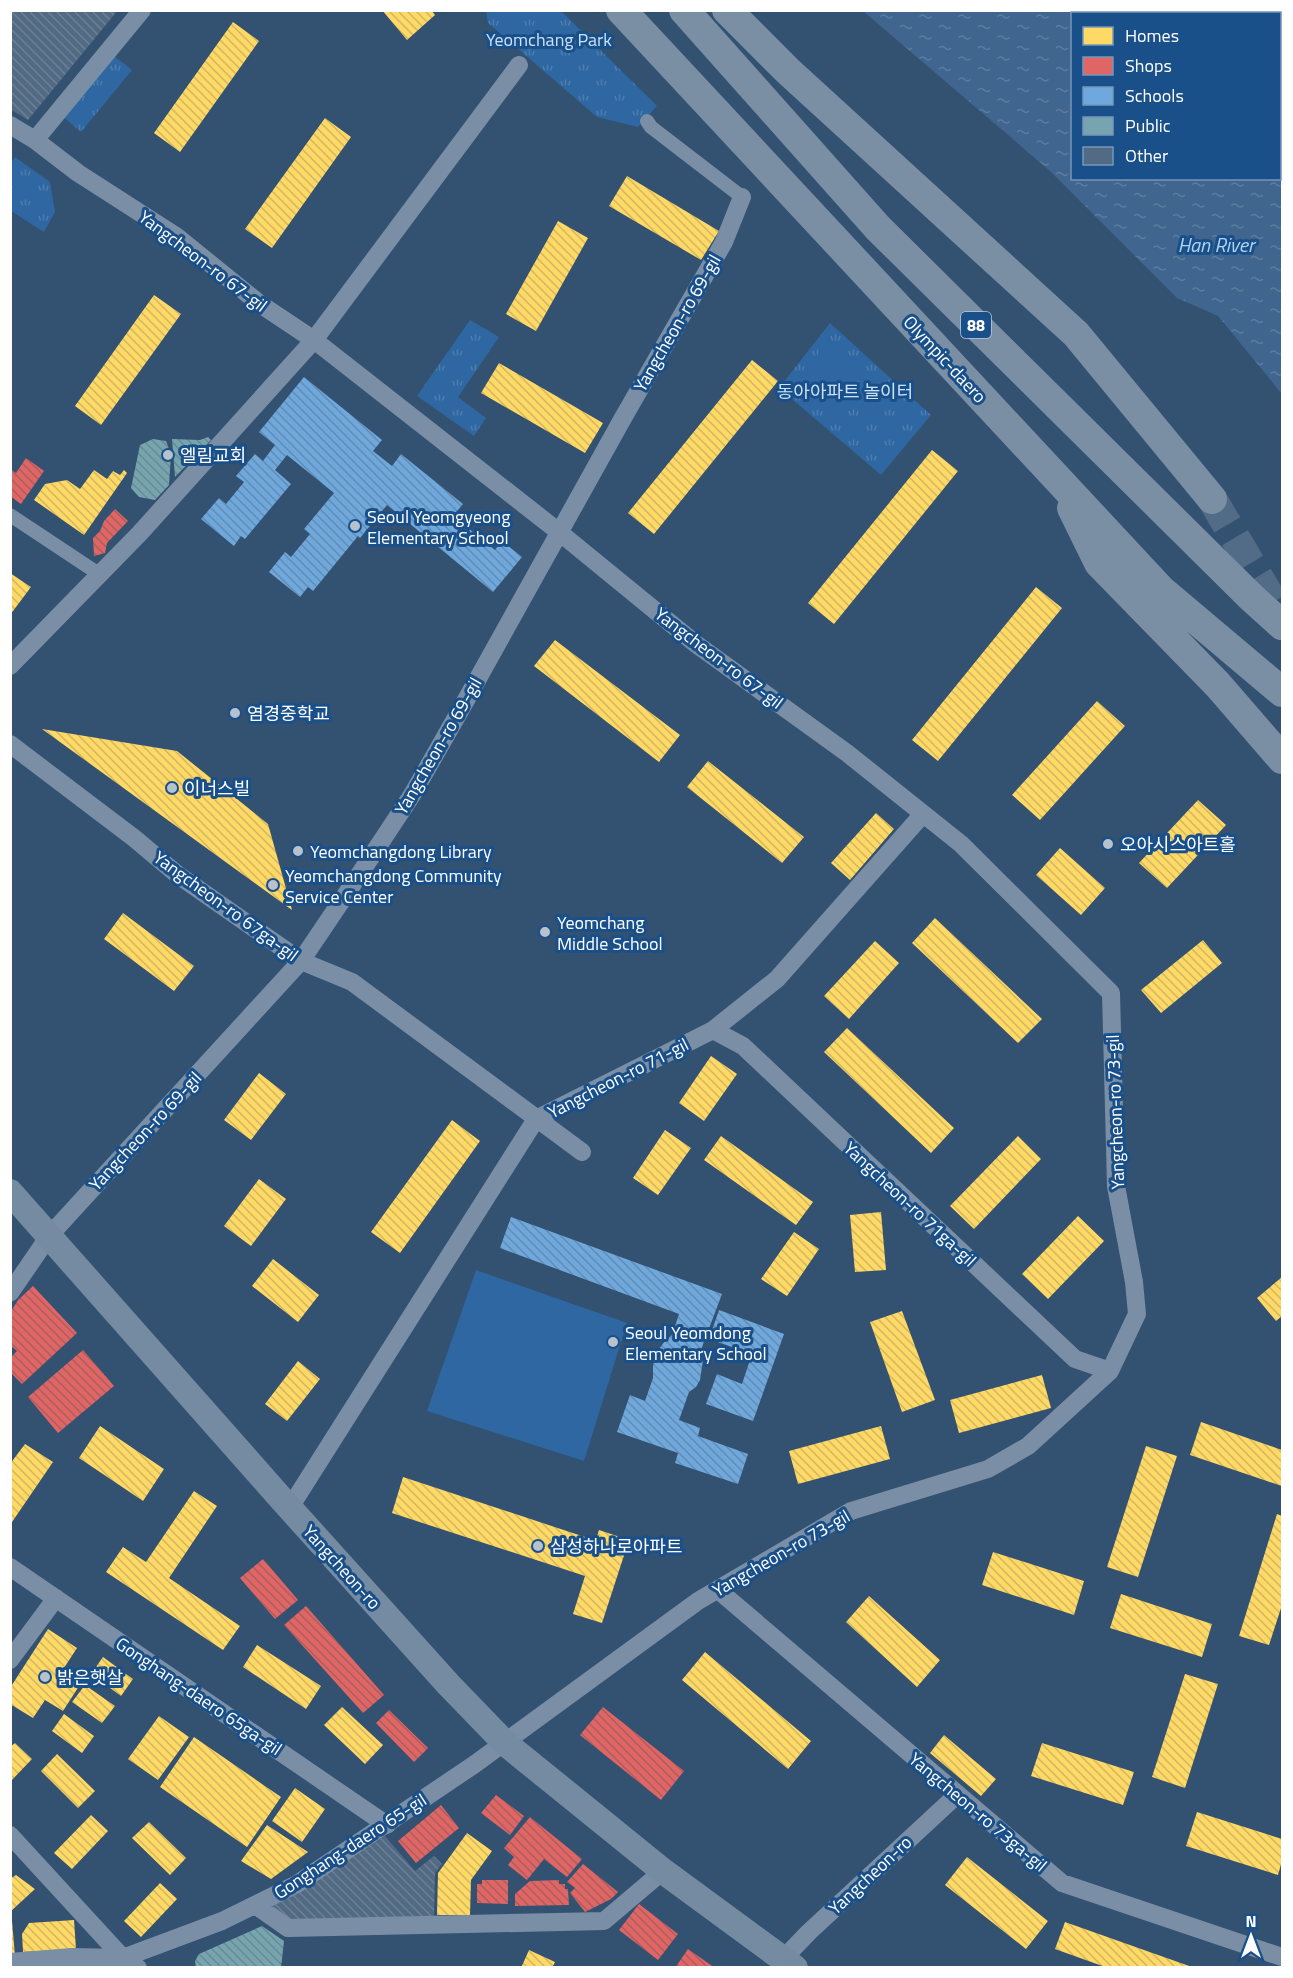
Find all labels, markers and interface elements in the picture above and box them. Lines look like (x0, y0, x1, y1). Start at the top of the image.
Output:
legend (1071, 12, 1281, 180)
text: Homes (1125, 22, 1179, 49)
park label: Yeomchang Park (486, 26, 612, 53)
text: Shops (1125, 52, 1172, 79)
text: Schools (1125, 82, 1184, 109)
text: Public (1125, 112, 1171, 139)
text: Other (1125, 142, 1168, 169)
street label: Yangcheon-ro 67-gil (133, 204, 273, 318)
water label: Han River (1178, 229, 1257, 260)
street label: Yangcheon-ro 69-gil (627, 249, 727, 397)
street label: Olympic-daero (897, 309, 993, 409)
road number: 88 (961, 312, 991, 338)
park label: 동아아파트 놀이터 (777, 378, 913, 405)
place label: 엘림교회 (180, 442, 246, 469)
marker: 엘림교회 (161, 448, 175, 462)
place label: Seoul Yeomgyeong Elementary School (367, 503, 510, 551)
marker: Seoul Yeomgyeong Elementary School (348, 519, 362, 533)
street label: Yangcheon-ro 67-gil (649, 601, 789, 715)
street label: Yangcheon-ro 69-gil (388, 672, 488, 820)
place label: 염경중학교 (247, 700, 330, 727)
marker: 염경중학교 (228, 706, 242, 720)
place label: 이너스빌 (184, 775, 250, 802)
marker: 이너스빌 (165, 781, 179, 795)
place label: 오아시스아트홀 (1120, 831, 1236, 858)
marker: 오아시스아트홀 (1101, 837, 1115, 851)
place label: Yeomchangdong Library (310, 838, 492, 865)
street label: Yangcheon-ro 67ga-gil (148, 844, 304, 968)
marker: Yeomchangdong Library (291, 844, 305, 858)
place label: Yeomchangdong Community Service Center (285, 862, 502, 910)
marker: Yeomchangdong Community Service Center (266, 878, 280, 892)
place label: Yeomchang Middle School (557, 909, 663, 957)
marker: Yeomchang Middle School (538, 925, 552, 939)
street label: Yangcheon-ro 71-gil (543, 1031, 693, 1125)
street label: Yangcheon-ro 73-gil (1099, 1034, 1131, 1190)
street label: Yangcheon-ro 69-gil (82, 1065, 208, 1197)
street label: Yangcheon-ro 71ga-gil (837, 1135, 983, 1273)
place label: Seoul Yeomdong Elementary School (625, 1319, 767, 1367)
marker: Seoul Yeomdong Elementary School (606, 1335, 620, 1349)
street label: Yangcheon-ro 73-gil (707, 1503, 855, 1603)
street label: Yangcheon-ro (297, 1519, 387, 1615)
place label: 삼성하나로아파트 (550, 1533, 682, 1560)
marker: 삼성하나로아파트 (531, 1539, 545, 1553)
street label: Gonghang-daero 65ga-gil (110, 1630, 288, 1762)
place label: 밝은햇살 (57, 1664, 123, 1691)
marker: 밝은햇살 (38, 1670, 52, 1684)
street label: Yangcheon-ro 73ga-gil (903, 1746, 1053, 1878)
street label: Gonghang-daero 65-gil (268, 1786, 432, 1906)
street label: Yangcheon-ro (822, 1829, 918, 1921)
north arrow (1221, 1906, 1281, 1966)
text: N (1245, 1909, 1257, 1933)

